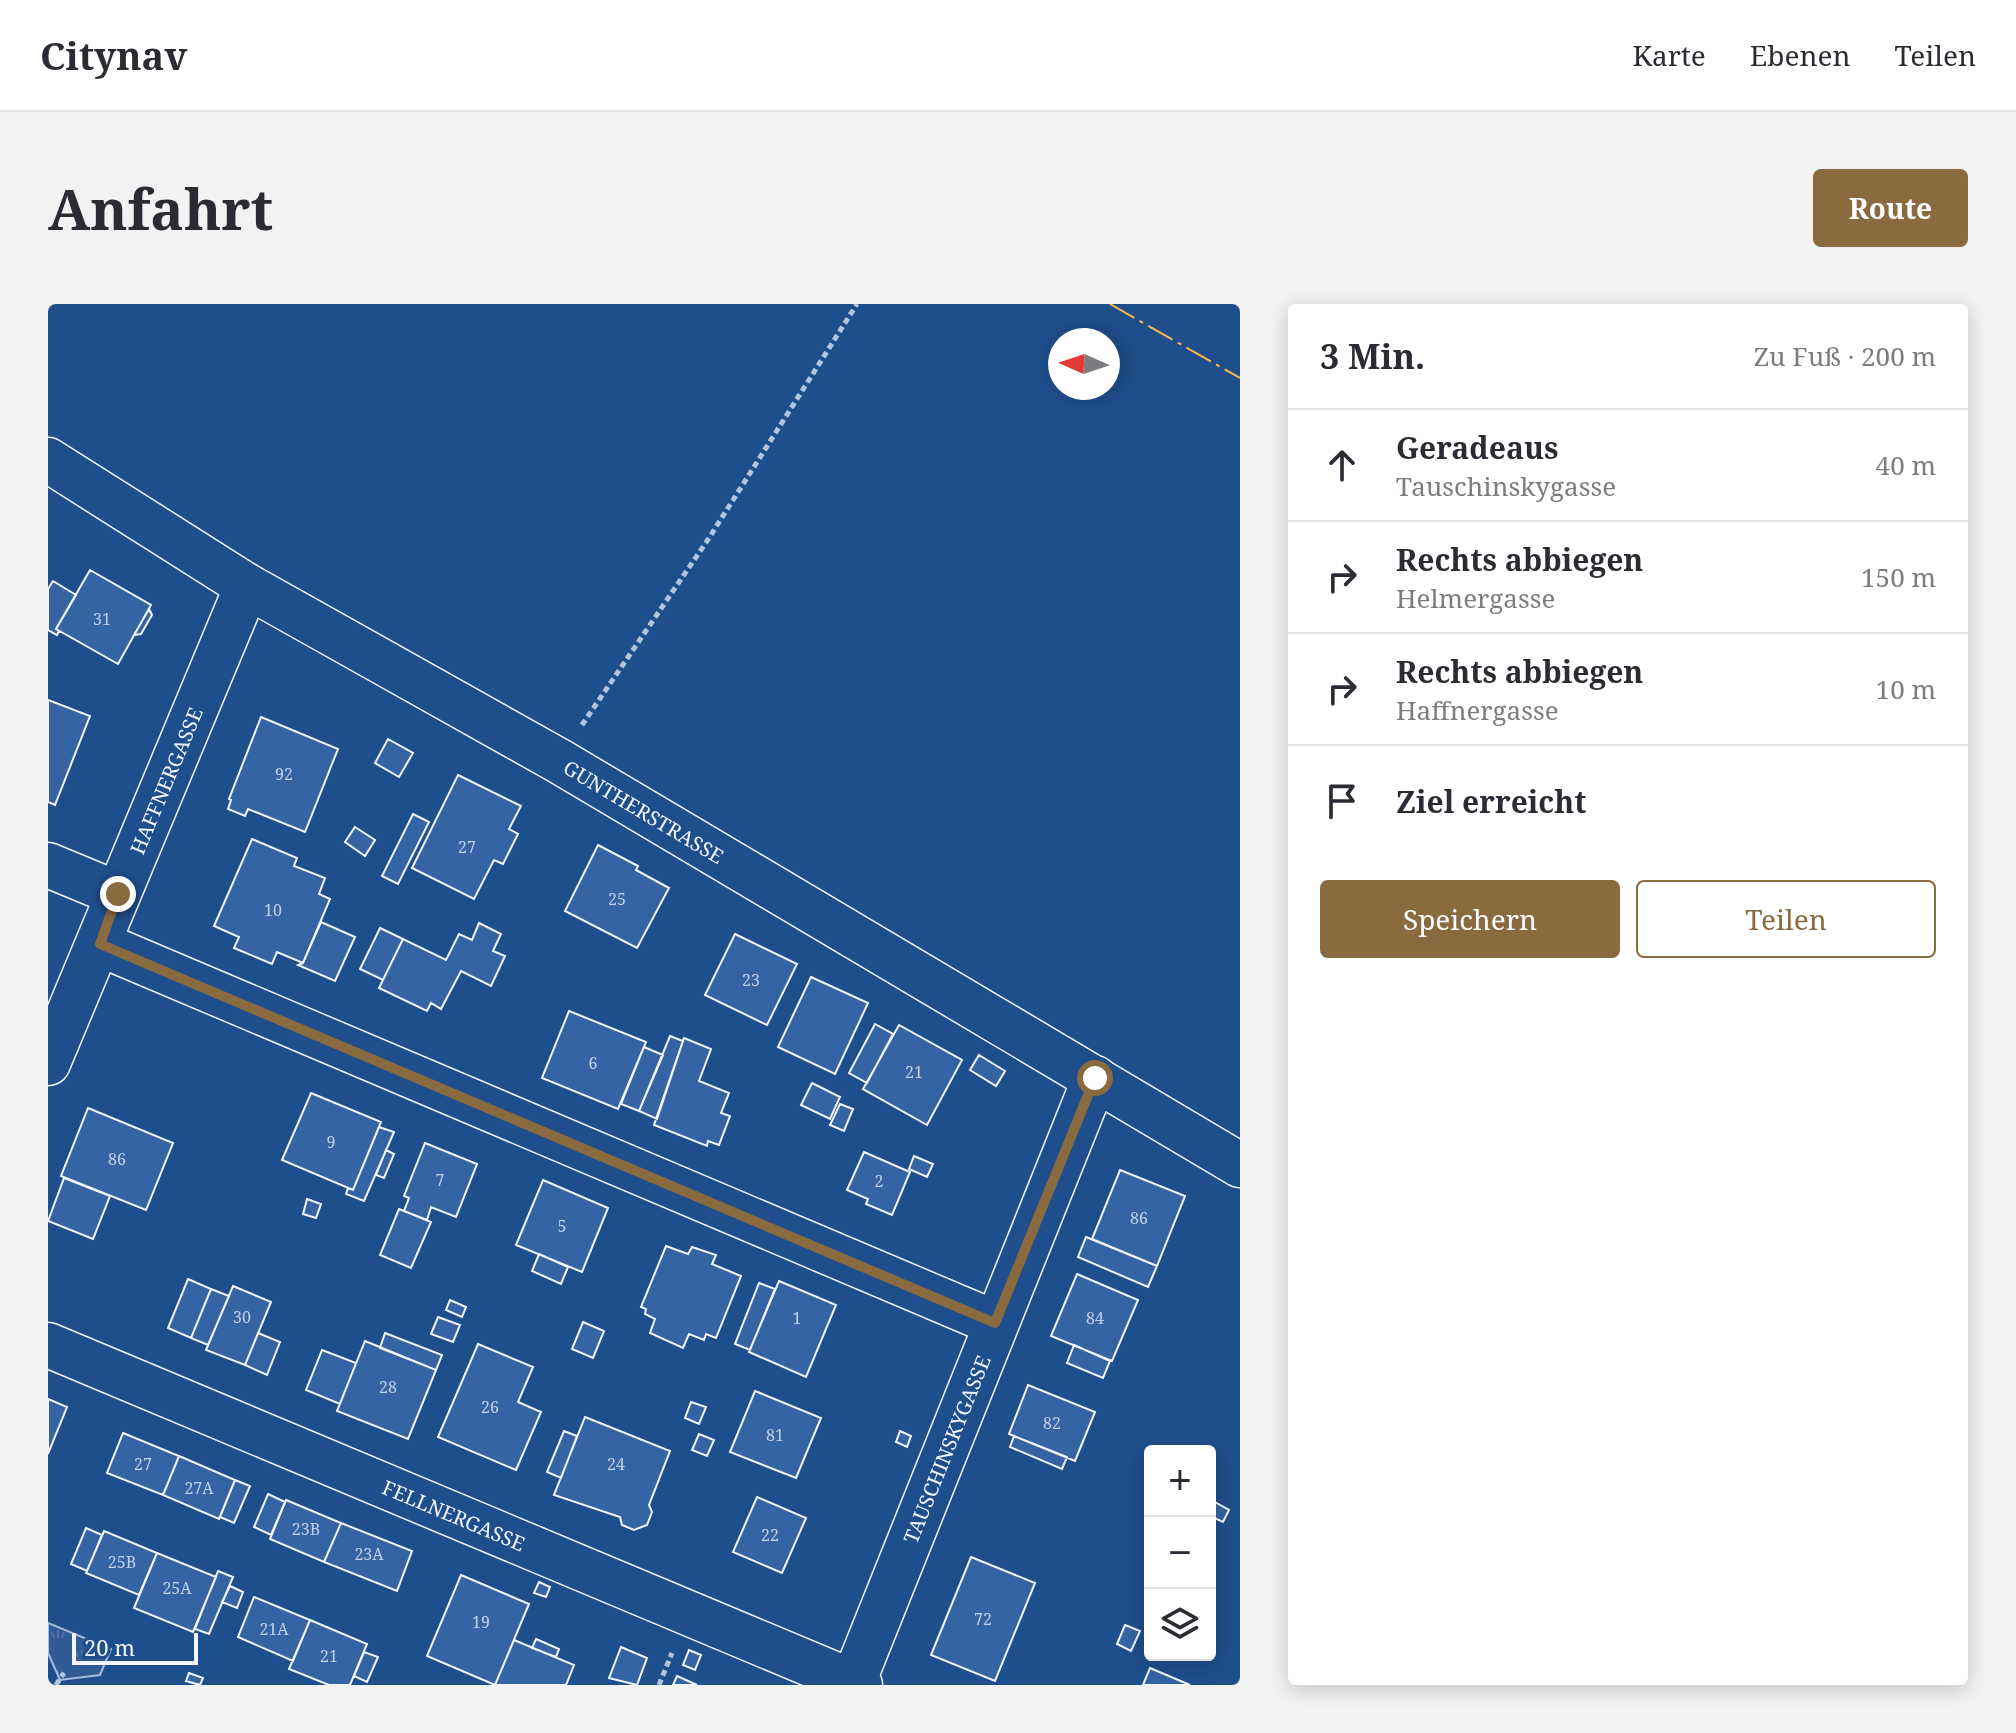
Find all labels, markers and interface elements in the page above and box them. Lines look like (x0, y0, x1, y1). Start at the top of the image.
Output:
text: Citynav (40, 29, 187, 81)
text: Karte (1632, 36, 1706, 74)
text: Ebenen (1750, 36, 1851, 74)
text: Teilen (1895, 36, 1976, 74)
button: Route (1813, 169, 1968, 247)
text: Anfahrt (48, 170, 273, 246)
north arrow (1048, 328, 1120, 400)
text: 3 Min. (1320, 333, 1425, 379)
text: Zu Fuß · 200 m (1754, 338, 1936, 374)
text: Geradeaus (1396, 427, 1558, 468)
icon: ahead (1320, 443, 1364, 487)
text: 40 m (1876, 447, 1936, 483)
text: Tauschinskygasse (1396, 468, 1616, 504)
text: Rechts abbiegen (1396, 539, 1643, 580)
icon: right (1320, 555, 1364, 599)
text: 150 m (1861, 559, 1936, 595)
text: Helmergasse (1396, 580, 1555, 616)
house number: 31 (93, 608, 111, 630)
text: Rechts abbiegen (1396, 651, 1643, 692)
icon: right (1320, 667, 1364, 711)
text: 10 m (1876, 671, 1936, 707)
text: Haffnergasse (1396, 692, 1559, 728)
street label: HAFFNERGASSE (123, 703, 208, 858)
street label: GUNTHERSTRASSE (559, 753, 729, 869)
house number: 92 (275, 763, 293, 785)
icon: arrive (1320, 779, 1364, 823)
text: Ziel erreicht (1396, 781, 1586, 822)
house number: 27 (458, 836, 476, 858)
route end (100, 876, 136, 912)
button: Speichern (1320, 880, 1620, 958)
button: Teilen (1636, 880, 1936, 958)
house number: 25 (608, 888, 626, 910)
house number: 10 (264, 899, 282, 921)
house number: 23 (742, 969, 760, 991)
house number: 6 (589, 1052, 598, 1074)
route start (1077, 1060, 1113, 1096)
house number: 21 (905, 1061, 923, 1083)
house number: 9 (327, 1131, 335, 1153)
house number: 86 (108, 1148, 126, 1170)
house number: 7 (436, 1169, 445, 1191)
house number: 2 (875, 1170, 883, 1192)
house number: 86 (1130, 1207, 1148, 1229)
house number: 5 (558, 1215, 566, 1237)
house number: 30 (233, 1306, 251, 1328)
house number: 1 (793, 1307, 801, 1329)
house number: 84 (1086, 1307, 1104, 1329)
street label: TAUSCHINSKYGASSE (897, 1351, 996, 1547)
house number: 28 (379, 1376, 397, 1398)
house number: 26 (481, 1396, 499, 1418)
house number: 82 (1043, 1412, 1061, 1434)
house number: 81 (766, 1424, 784, 1446)
map controls (1144, 1445, 1216, 1661)
button: + (1144, 1445, 1216, 1517)
house number: 27 (134, 1453, 152, 1475)
house number: 24 (607, 1453, 625, 1475)
street label: FELLNERGASSE (378, 1473, 529, 1557)
house number: 27A (184, 1477, 214, 1499)
button: − (1144, 1517, 1216, 1589)
house number: 23B (292, 1518, 320, 1540)
house number: 22 (761, 1524, 779, 1546)
house number: 23A (354, 1543, 384, 1565)
house number: 25B (108, 1551, 136, 1573)
house number: 25A (162, 1577, 192, 1599)
button: layers (1144, 1589, 1216, 1661)
house number: 72 (974, 1608, 992, 1630)
house number: 19 (472, 1611, 490, 1633)
house number: 21A (259, 1618, 289, 1640)
scale bar (72, 1629, 198, 1665)
text: 20 m (84, 1632, 135, 1662)
house number: 21 (320, 1645, 338, 1667)

